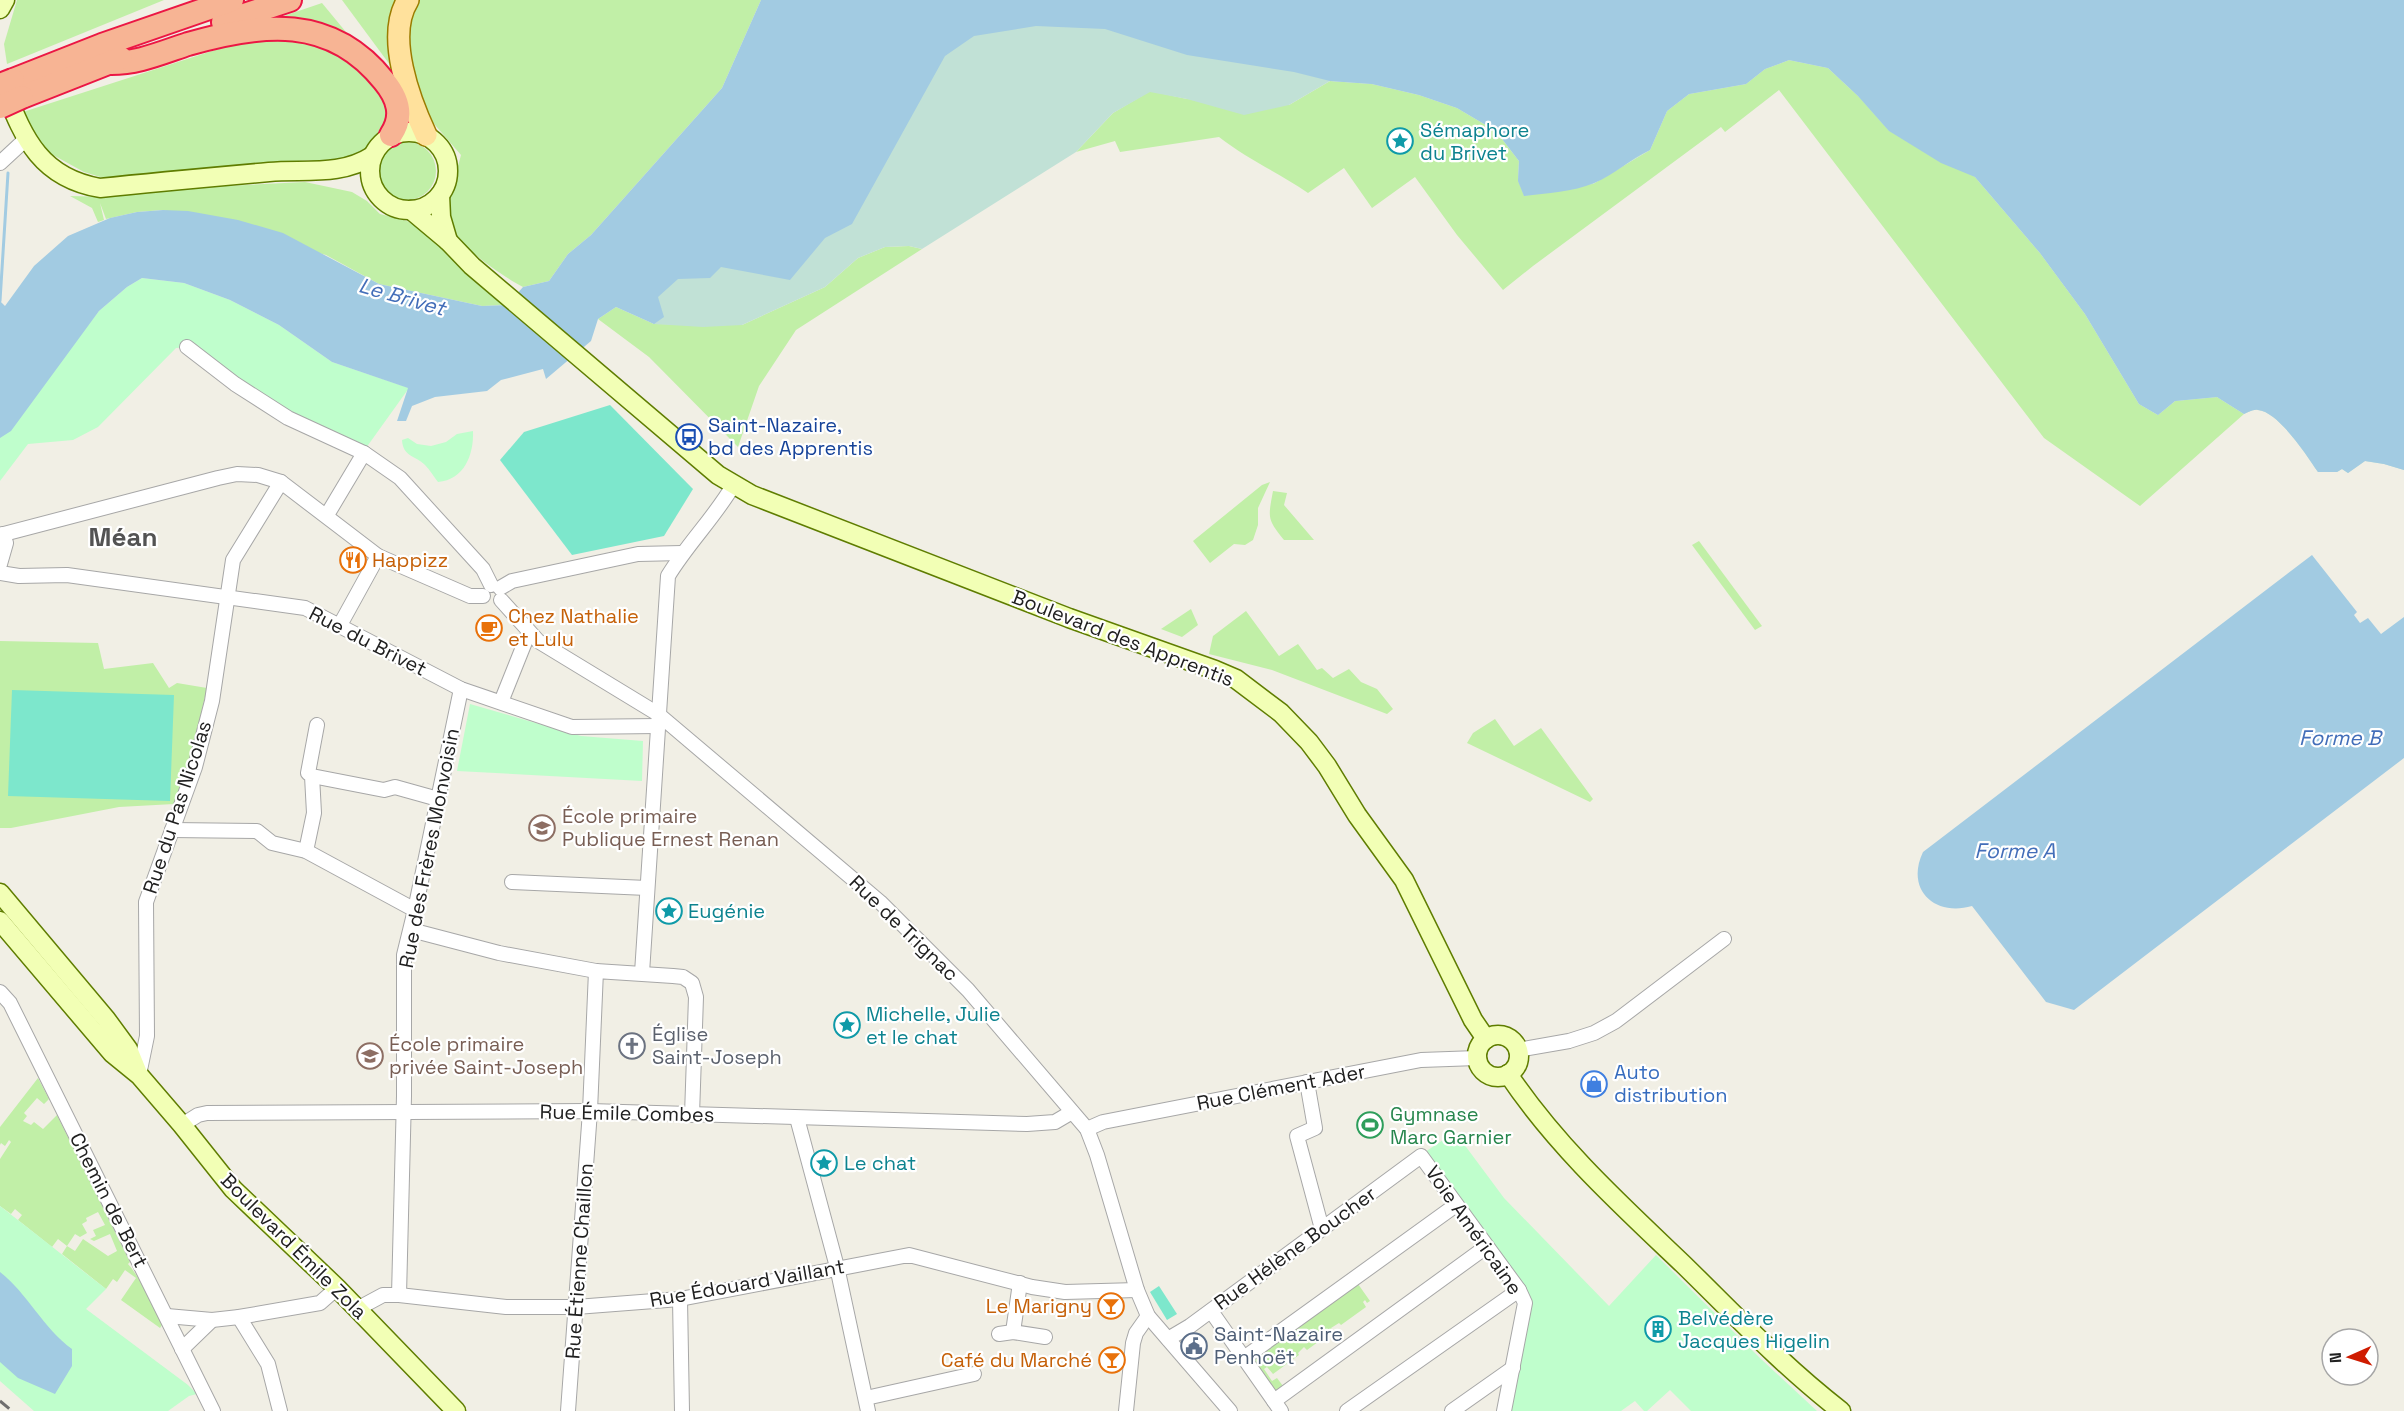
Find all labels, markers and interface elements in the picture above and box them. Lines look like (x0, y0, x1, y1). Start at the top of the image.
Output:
place label: Sémaphore du Brivet (1420, 117, 1529, 166)
place icon: Sémaphore du Brivet (1385, 126, 1415, 156)
water label: Le Brivet (356, 271, 451, 322)
place label: Saint-Nazaire, bd des Apprentis (708, 412, 873, 461)
bus stop icon: Saint-Nazaire, bd des Apprentis (674, 422, 704, 452)
district label: Méan (89, 520, 157, 554)
restaurant icon: Happizz (338, 545, 368, 575)
place label: Happizz (372, 547, 448, 573)
street label: Boulevard des Apprentis (1008, 584, 1238, 692)
street label: Rue du Brivet (305, 600, 431, 682)
place label: Chez Nathalie et Lulu (508, 603, 639, 652)
cafe icon: Chez Nathalie et Lulu (474, 613, 504, 643)
street label: Rue du Pas Nicolas (137, 717, 217, 897)
water label: Forme B (2299, 724, 2383, 751)
street label: Rue des Frères Monvoisin (393, 726, 465, 970)
place label: École primaire Publique Ernest Renan (562, 803, 779, 852)
school or university icon: École primaire Publique Ernest Renan (527, 813, 557, 843)
water label: Forme A (1975, 837, 2055, 864)
street label: Rue de Trignac (844, 869, 964, 987)
place icon: Eugénie (654, 896, 684, 926)
place label: Eugénie (688, 898, 765, 924)
place label: Michelle, Julie et le chat (866, 1001, 1001, 1050)
place icon: Michelle, Julie et le chat (832, 1010, 862, 1040)
place label: Église Saint-Joseph (652, 1021, 782, 1070)
place label: École primaire privée Saint-Joseph (389, 1031, 583, 1080)
church icon: Église Saint-Joseph (617, 1031, 647, 1061)
school or university icon: École primaire privée Saint-Joseph (355, 1041, 385, 1071)
street label: Rue Clément Ader (1194, 1058, 1368, 1116)
place label: Auto distribution (1614, 1059, 1728, 1108)
shop icon: Auto distribution (1579, 1069, 1609, 1099)
street label: Rue Émile Combes (539, 1098, 715, 1128)
place label: Gymnase Marc Garnier (1390, 1101, 1512, 1150)
sports icon: Gymnase Marc Garnier (1355, 1110, 1385, 1140)
street label: Chemin de Bert (64, 1128, 154, 1272)
place icon: Le chat (809, 1148, 839, 1178)
place label: Le chat (844, 1150, 916, 1176)
street label: Voie Américaine (1420, 1160, 1528, 1300)
street label: Rue Étienne Chaillon (559, 1162, 599, 1360)
street label: Boulevard Émile Zola (215, 1167, 373, 1325)
street label: Rue Hélène Boucher (1209, 1180, 1381, 1316)
street label: Rue Édouard Vaillant (647, 1253, 847, 1313)
bar icon: Le Marigny (1096, 1291, 1126, 1321)
place label: Le Marigny (986, 1293, 1092, 1319)
place label: Belvédère Jacques Higelin (1678, 1305, 1830, 1354)
building icon: Belvédère Jacques Higelin (1643, 1314, 1673, 1344)
place label: Saint-Nazaire Penhoët (1214, 1321, 1343, 1370)
north arrow (2320, 1327, 2380, 1387)
public building icon: Saint-Nazaire Penhoët (1179, 1331, 1209, 1361)
bar icon: Café du Marché (1097, 1345, 1127, 1375)
place label: Café du Marché (941, 1347, 1092, 1373)
text: N (2325, 1352, 2346, 1364)

